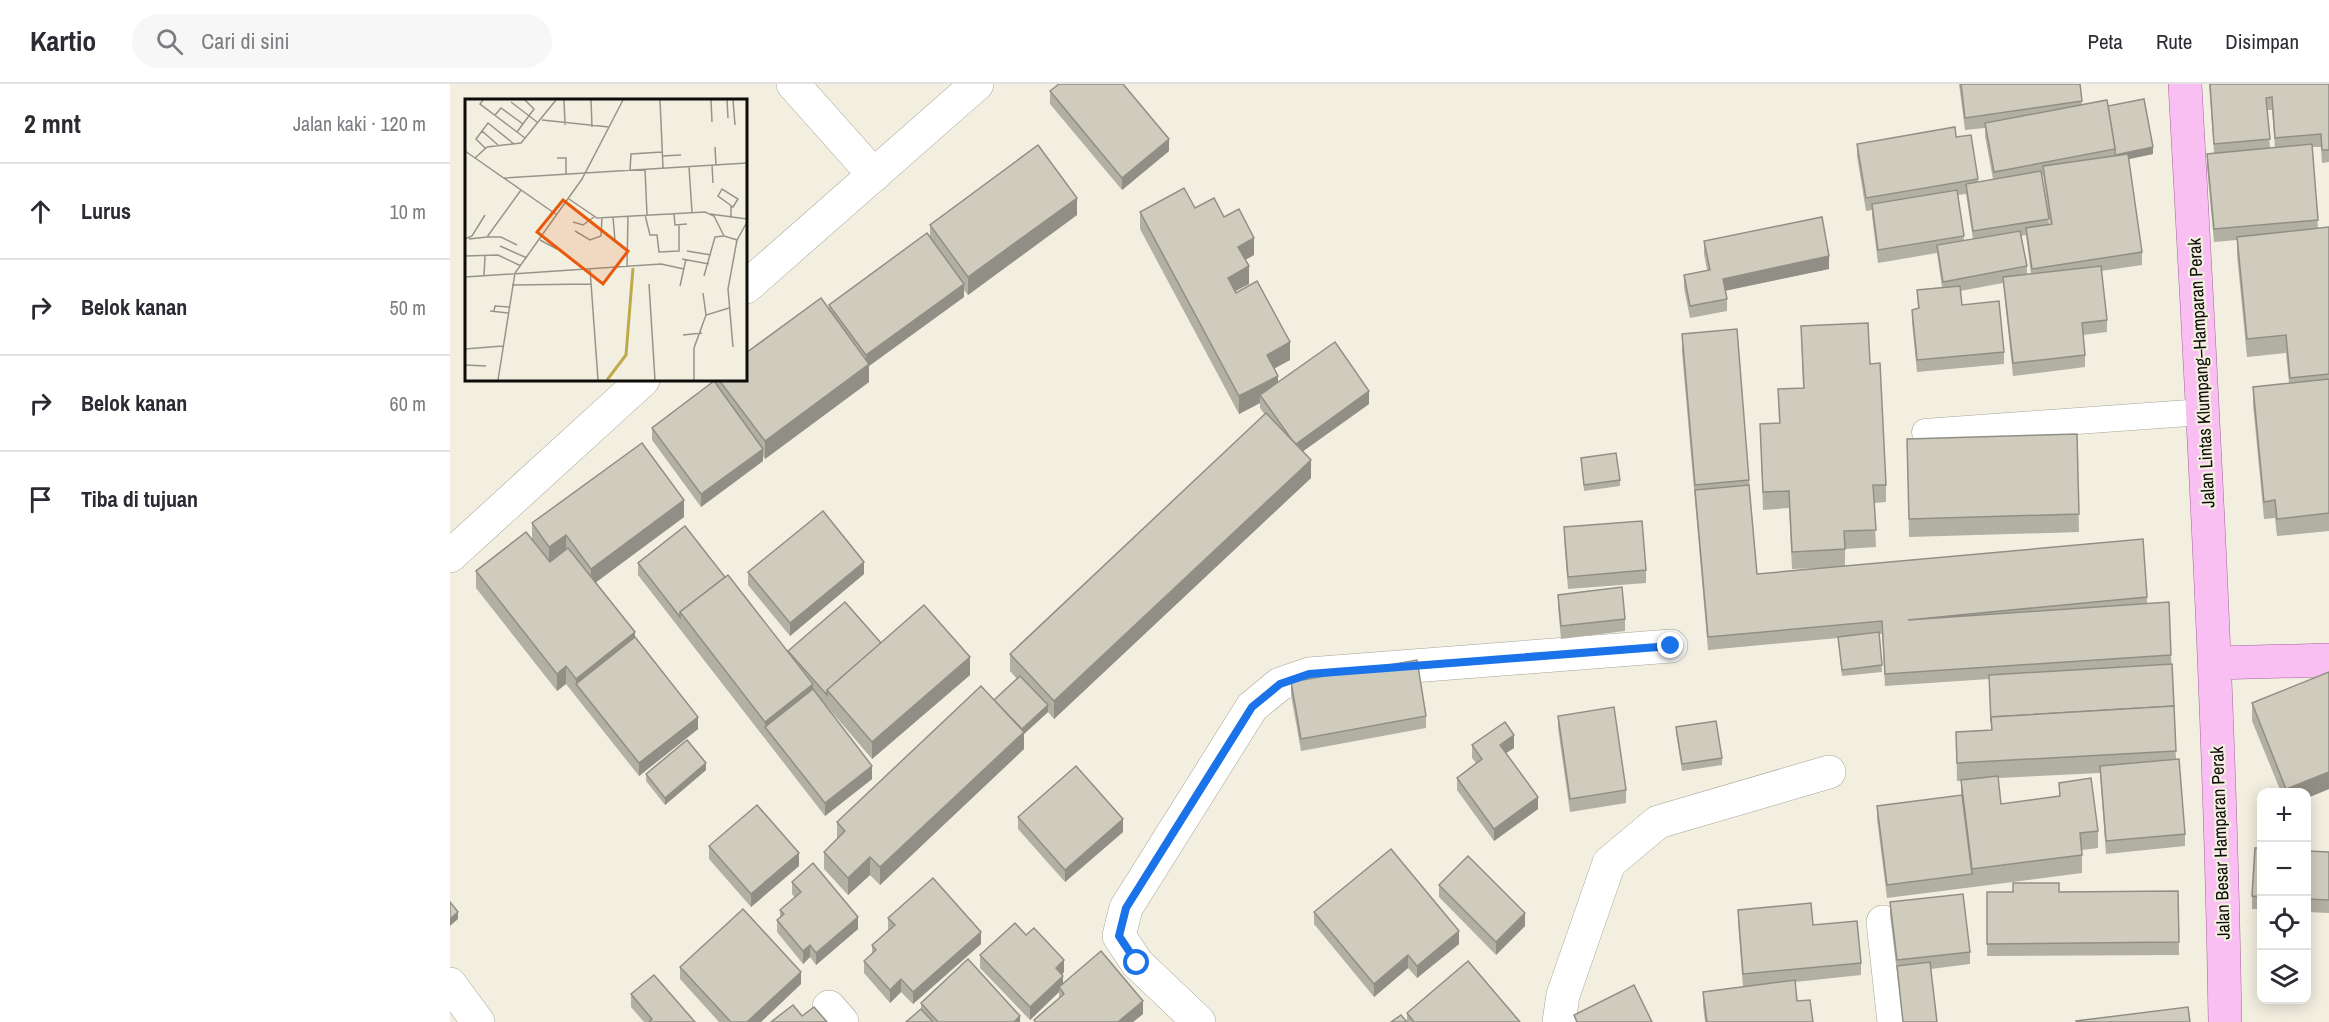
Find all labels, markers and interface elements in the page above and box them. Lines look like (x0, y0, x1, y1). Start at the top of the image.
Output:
search box (132, 14, 552, 68)
text: Kartio (30, 22, 96, 60)
icon: search (153, 25, 186, 58)
text: Cari di sini (201, 26, 290, 56)
text: Peta (2087, 27, 2123, 56)
text: Rute (2156, 27, 2192, 56)
text: Disimpan (2225, 27, 2299, 56)
inset map (465, 99, 747, 381)
text: 2 mnt (24, 106, 81, 141)
text: Jalan kaki · 120 m (293, 110, 426, 137)
icon: ahead (24, 195, 57, 228)
text: Lurus (81, 196, 131, 226)
text: 10 m (390, 198, 426, 225)
street label: Jalan Lintas Klumpang–Hamparan Perak (2181, 237, 2221, 508)
icon: right (24, 291, 57, 324)
text: Belok kanan (81, 292, 187, 322)
text: 50 m (390, 294, 426, 321)
icon: right (24, 387, 57, 420)
text: Belok kanan (81, 388, 187, 418)
text: 60 m (390, 390, 426, 417)
icon: arrive (24, 483, 57, 516)
text: Tiba di tujuan (81, 484, 198, 514)
route end (1657, 632, 1683, 658)
street label: Jalan Besar Hamparan Perak (2204, 745, 2236, 940)
map controls (2257, 788, 2311, 1004)
button: + (2257, 788, 2311, 842)
button: − (2257, 842, 2311, 896)
button: locate (2257, 896, 2311, 950)
route start (1123, 949, 1149, 975)
button: layers (2257, 950, 2311, 1004)

